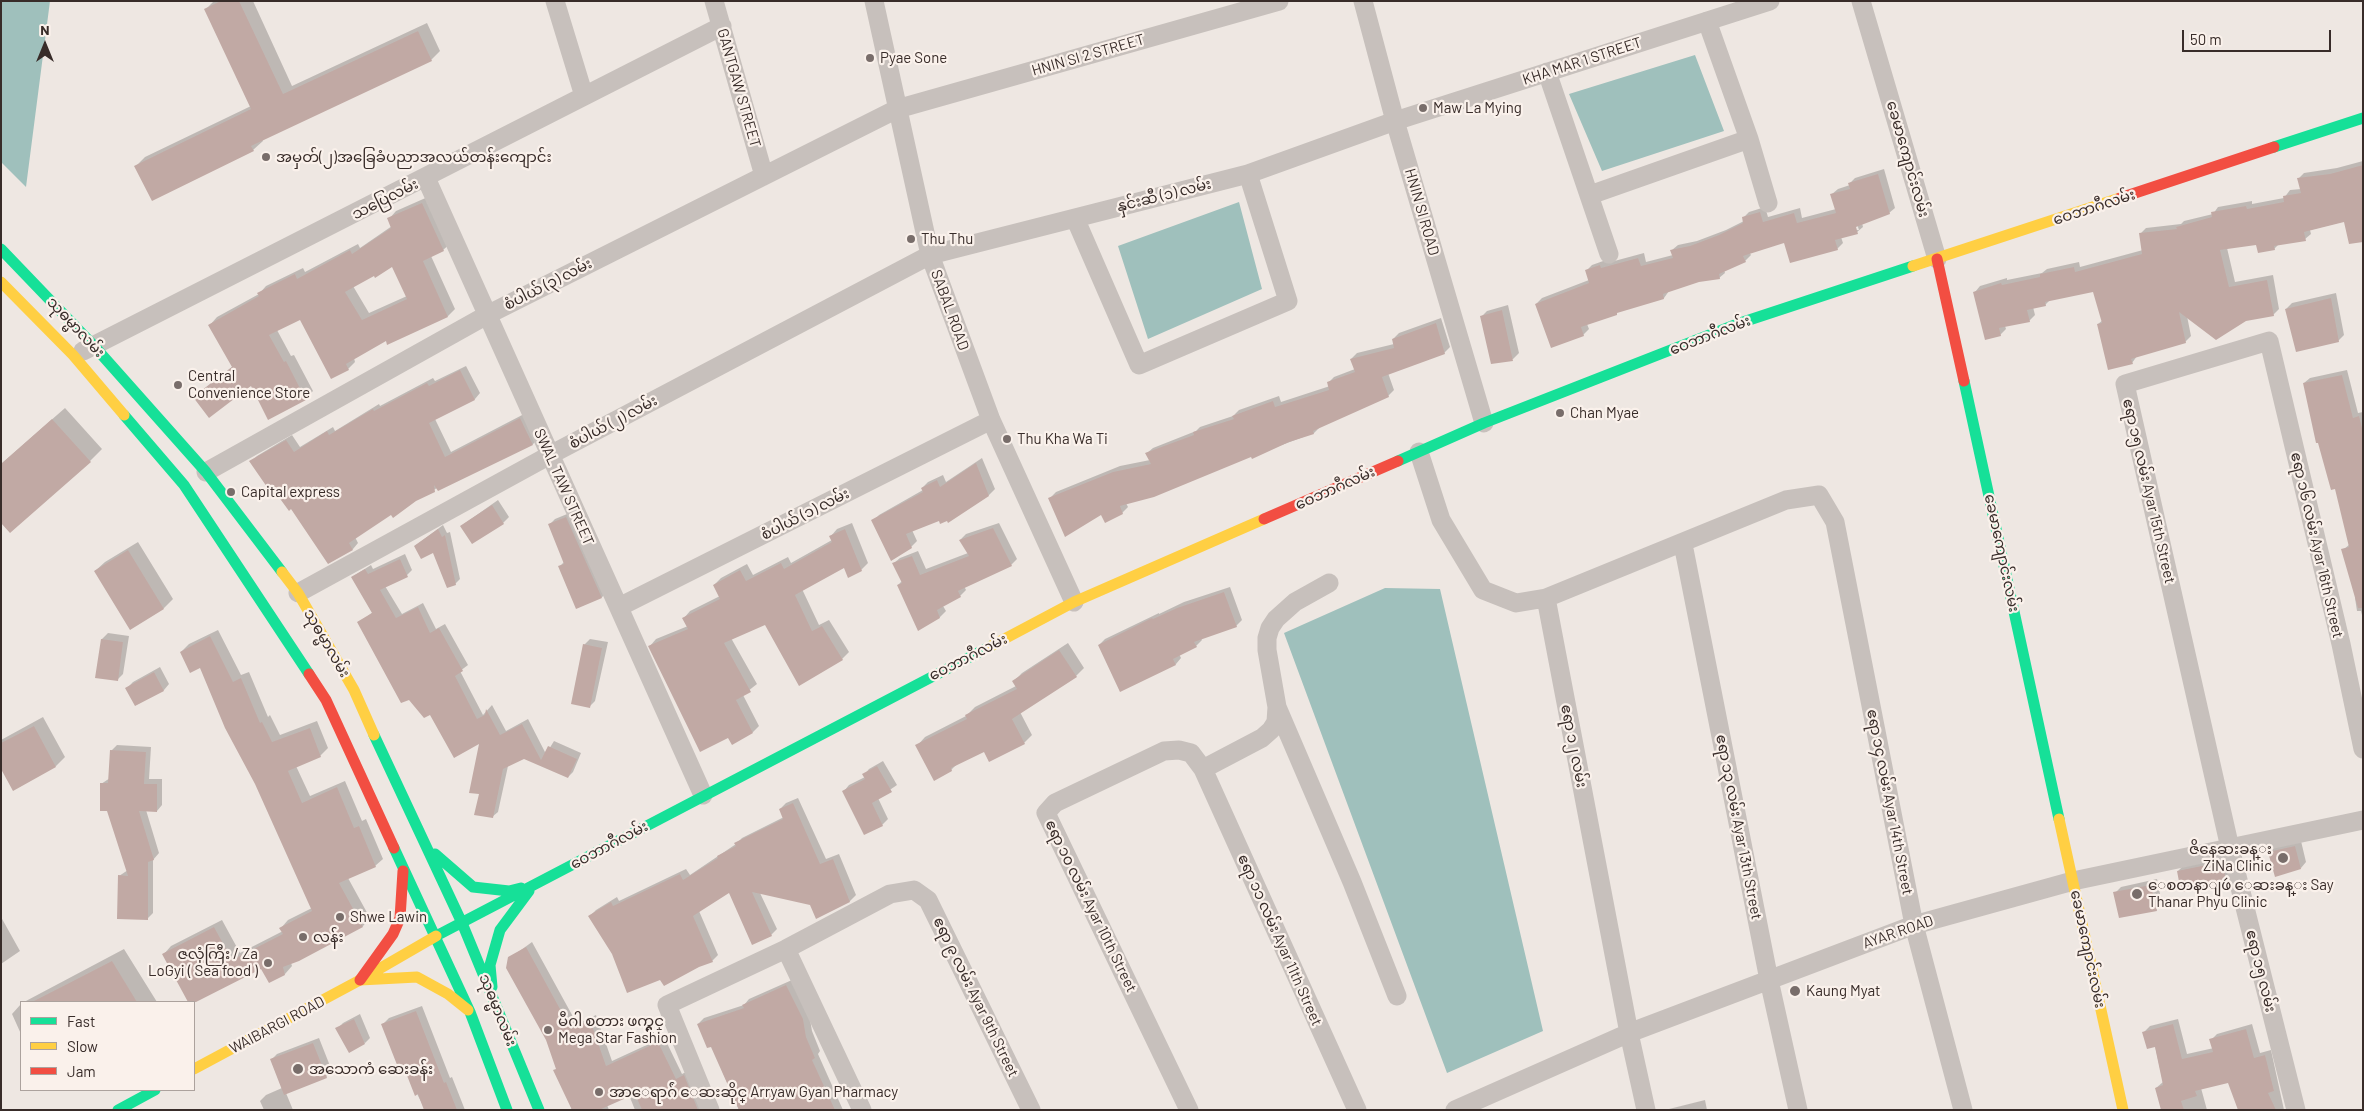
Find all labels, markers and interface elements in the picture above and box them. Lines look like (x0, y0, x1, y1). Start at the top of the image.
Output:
north arrow (20, 20, 70, 70)
scale bar (2184, 20, 2333, 52)
text: N (40, 21, 50, 38)
street label: GANTGAW STREET (713, 26, 765, 150)
street label: HNIN SI 2 STREET (1030, 30, 1146, 80)
text: 50 m (2190, 30, 2222, 48)
street label: KHA MAR 1 STREET (1520, 33, 1644, 89)
place label: Pyae Sone (880, 49, 947, 67)
marker: Pyae Sone (864, 52, 876, 64)
place label: Maw La Mying (1433, 99, 1522, 117)
street label: ခေမာကျောင်းလမ်း (1883, 99, 1933, 219)
marker: Maw La Mying (1417, 102, 1429, 114)
place label: အမှတ်(၂)အခြေခံပညာအလယ်တန်းကျောင်း (276, 148, 552, 166)
marker: အမှတ်(၂)အခြေခံပညာအလယ်တန်းကျောင်း (260, 151, 272, 163)
street label: HNIN SI ROAD (1401, 167, 1443, 257)
street label: သပြေလမ်း (349, 175, 421, 223)
street label: နှင်းဆီ (၁) လမ်း (1115, 175, 1213, 215)
street label: ဝေဘာဂီလမ်း (2051, 185, 2137, 229)
place label: Thu Thu (921, 230, 973, 248)
marker: Thu Thu (905, 233, 917, 245)
street label: စံပါယ် (၃) လမ်း (501, 254, 595, 314)
street label: SABAL ROAD (927, 267, 973, 353)
street label: သုဓမ္မာလမ်း (43, 293, 109, 361)
street label: ဝေဘာဂီလမ်း (1667, 311, 1753, 359)
place label: Central Convenience Store (188, 367, 310, 402)
marker: Central Convenience Store (172, 379, 184, 391)
street label: စံပါယ် (၂) လမ်း (566, 391, 660, 453)
street label: ဧရာ ၁၅ လမ်း Ayar 15th Street (2119, 397, 2179, 585)
place label: Chan Myae (1570, 404, 1639, 422)
marker: Chan Myae (1554, 407, 1566, 419)
street label: SWAL TAW STREET (530, 426, 598, 548)
place label: Thu Kha Wa Ti (1017, 430, 1108, 448)
marker: Thu Kha Wa Ti (1001, 433, 1013, 445)
street label: ဧရာ ၁၆ လမ်း Ayar 16th Street (2287, 450, 2347, 640)
street label: ဝေဘာဂီလမ်း (1292, 462, 1378, 514)
place label: Capital express (241, 483, 340, 501)
street label: စံပါယ် (၁) လမ်း (758, 484, 852, 544)
marker: Capital express (225, 486, 237, 498)
street label: ခေမာကျောင်းလမ်း (1981, 492, 2023, 614)
street label: သုဓမ္မာလမ်း (300, 606, 354, 680)
street label: ဝေဘာဂီလမ်း (926, 630, 1010, 684)
street label: ဧရာ ၁၂ လမ်း (1557, 703, 1591, 789)
street label: ဧရာ ၁၄ လမ်း Ayar 14th Street (1863, 708, 1917, 896)
street label: ဧရာ ၁၃ လမ်း Ayar 13th Street (1712, 733, 1766, 921)
street label: ဝေဘာဂီလမ်း (567, 817, 651, 873)
street label: ဧရာ ၁၀ လမ်း Ayar 10th Street (1041, 817, 1141, 995)
place label: ဇိနေဆးခန္း ZiNa Clinic (2189, 840, 2272, 875)
street label: ဧရာ ၁၁ လမ်း Ayar 11th Street (1234, 851, 1326, 1029)
marker: ဇိနေဆးခန္း ZiNa Clinic (2276, 851, 2290, 865)
place label: ေစတနာျဖဴ ေဆးခန္း Say Thanar Phyu Clinic (2148, 876, 2334, 911)
marker: ေစတနာျဖဴ ေဆးခန္း Say Thanar Phyu Clinic (2130, 887, 2144, 901)
street label: ခေမာကျောင်းလမ်း (2067, 888, 2109, 1010)
place label: Shwe Lawin (350, 908, 427, 926)
marker: Shwe Lawin (334, 911, 346, 923)
street label: AYAR ROAD (1860, 912, 1936, 952)
street label: ဧရာ ၉ လမ်း Ayar 9th Street (929, 914, 1023, 1080)
place label: လန်း (313, 928, 344, 946)
street label: ဧရာ ၁၅ လမ်း (2242, 928, 2280, 1014)
marker: လန်း (297, 931, 309, 943)
place label: ဇလုံကြီး / Za LoGyi ( Sea food ) (148, 945, 258, 980)
marker: ဇလုံကြီး / Za LoGyi ( Sea food ) (262, 957, 274, 969)
street label: သုဓမ္မာလမ်း (475, 971, 521, 1049)
place label: Kaung Myat (1806, 982, 1881, 1000)
marker: Kaung Myat (1788, 984, 1802, 998)
street label: WAIBARGI ROAD (226, 992, 328, 1058)
legend (20, 1001, 195, 1091)
text: Fast (67, 1012, 95, 1030)
place label: မီဂါ စတား ဖက္ရွင္ Mega Star Fashion (558, 1012, 677, 1047)
marker: မီဂါ စတား ဖက္ရွင္ Mega Star Fashion (542, 1024, 554, 1036)
text: Slow (67, 1037, 98, 1055)
place label: အသောကံ ဆေးခန်း (309, 1060, 433, 1078)
text: Jam (67, 1062, 96, 1080)
marker: အသောကံ ဆေးခန်း (291, 1062, 305, 1076)
place label: အာေရာဂ်ံ ေဆးဆိုင္ Arryaw Gyan Pharmacy (609, 1083, 898, 1101)
marker: အာေရာဂ်ံ ေဆးဆိုင္ Arryaw Gyan Pharmacy (593, 1086, 605, 1098)

